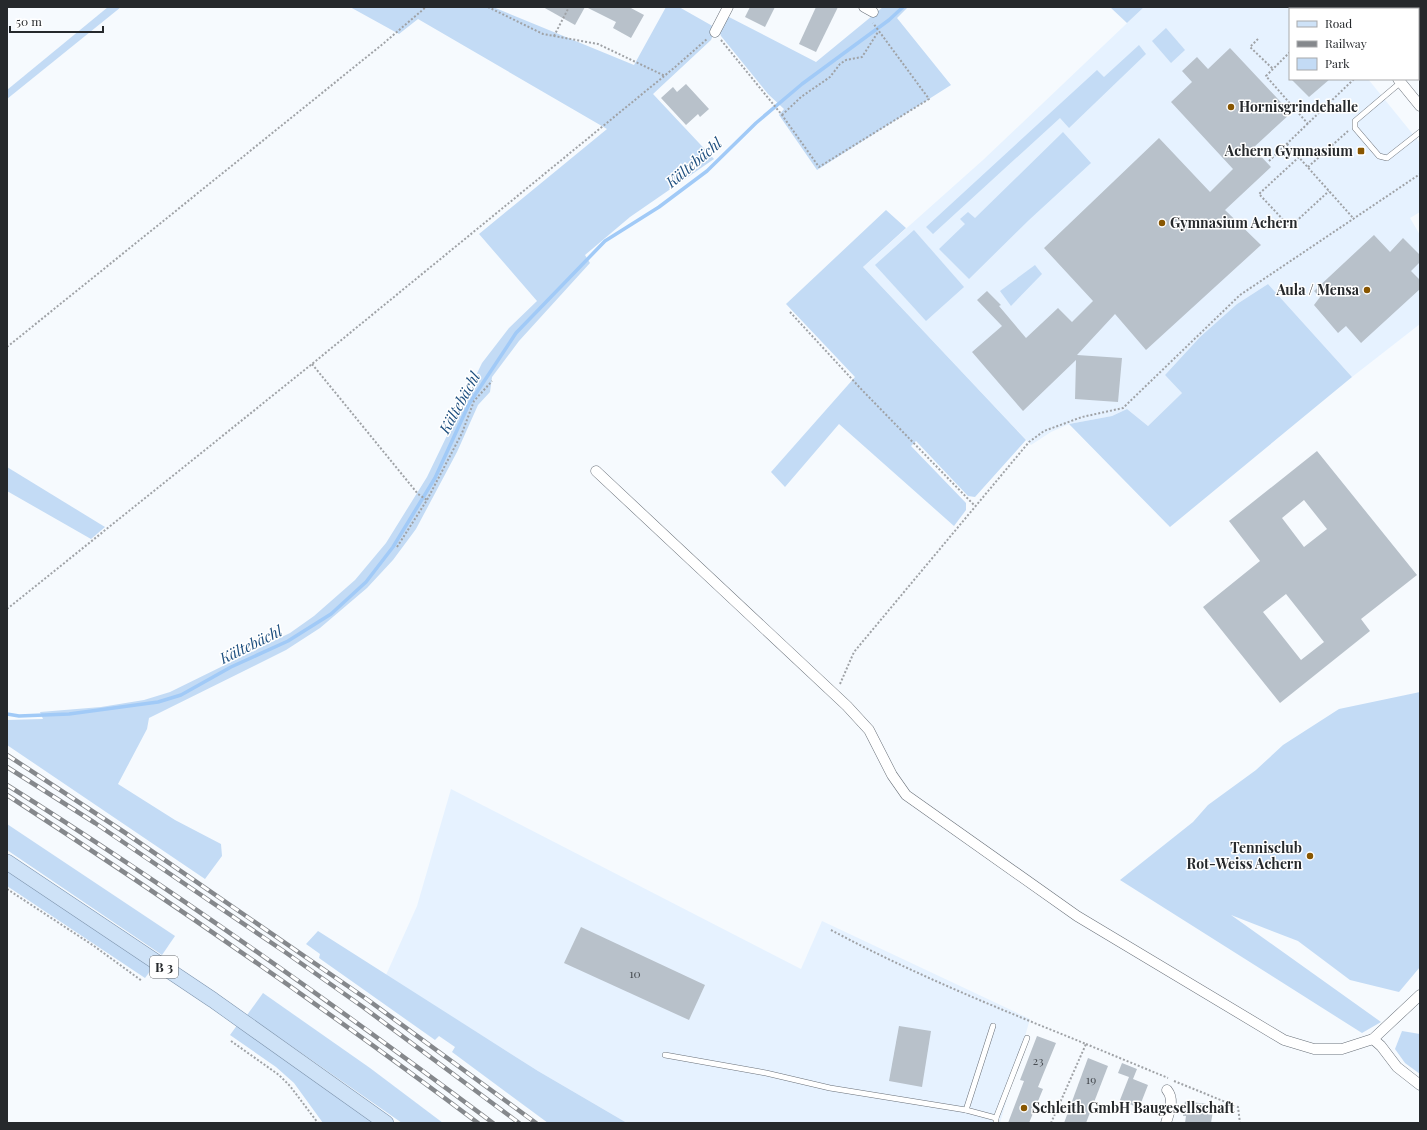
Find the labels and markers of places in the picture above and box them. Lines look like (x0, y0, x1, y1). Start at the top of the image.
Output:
place label: Hornisgrindehalle (1239, 97, 1358, 116)
marker: Hornisgrindehalle (1226, 102, 1236, 112)
place label: Achern Gymnasium (1224, 141, 1353, 160)
marker: Achern Gymnasium (1356, 146, 1366, 156)
place label: Gymnasium Achern (1170, 213, 1298, 232)
marker: Gymnasium Achern (1157, 218, 1167, 228)
place label: Aula / Mensa (1275, 280, 1360, 299)
marker: Aula / Mensa (1362, 285, 1372, 295)
place label: Tennisclub Rot-Weiss Achern (1187, 838, 1302, 873)
marker: Tennisclub Rot-Weiss Achern (1305, 851, 1315, 861)
place label: Schleith GmbH Baugesellschaft (1032, 1098, 1235, 1117)
marker: Schleith GmbH Baugesellschaft (1019, 1103, 1029, 1113)

